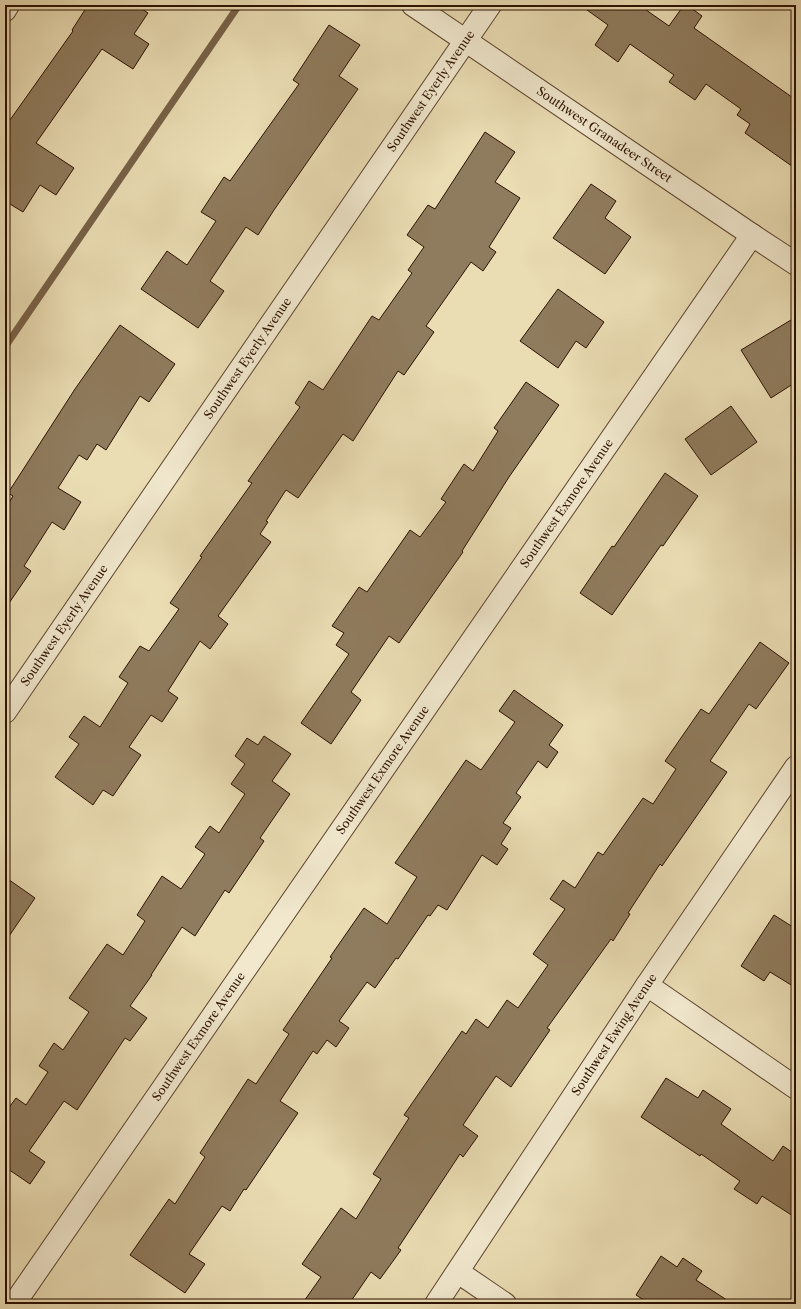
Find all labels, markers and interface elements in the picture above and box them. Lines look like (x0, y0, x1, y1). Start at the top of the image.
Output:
street label: Southwest Eyerly Avenue (384, 27, 478, 154)
street label: Southwest Granadeer Street (534, 83, 676, 186)
street label: Southwest Eyerly Avenue (200, 294, 294, 422)
street label: Southwest Exmore Avenue (517, 435, 616, 570)
street label: Southwest Eyerly Avenue (17, 561, 111, 689)
street label: Southwest Exmore Avenue (333, 702, 432, 837)
street label: Southwest Exmore Avenue (149, 969, 248, 1104)
street label: Southwest Ewing Avenue (568, 970, 660, 1098)

